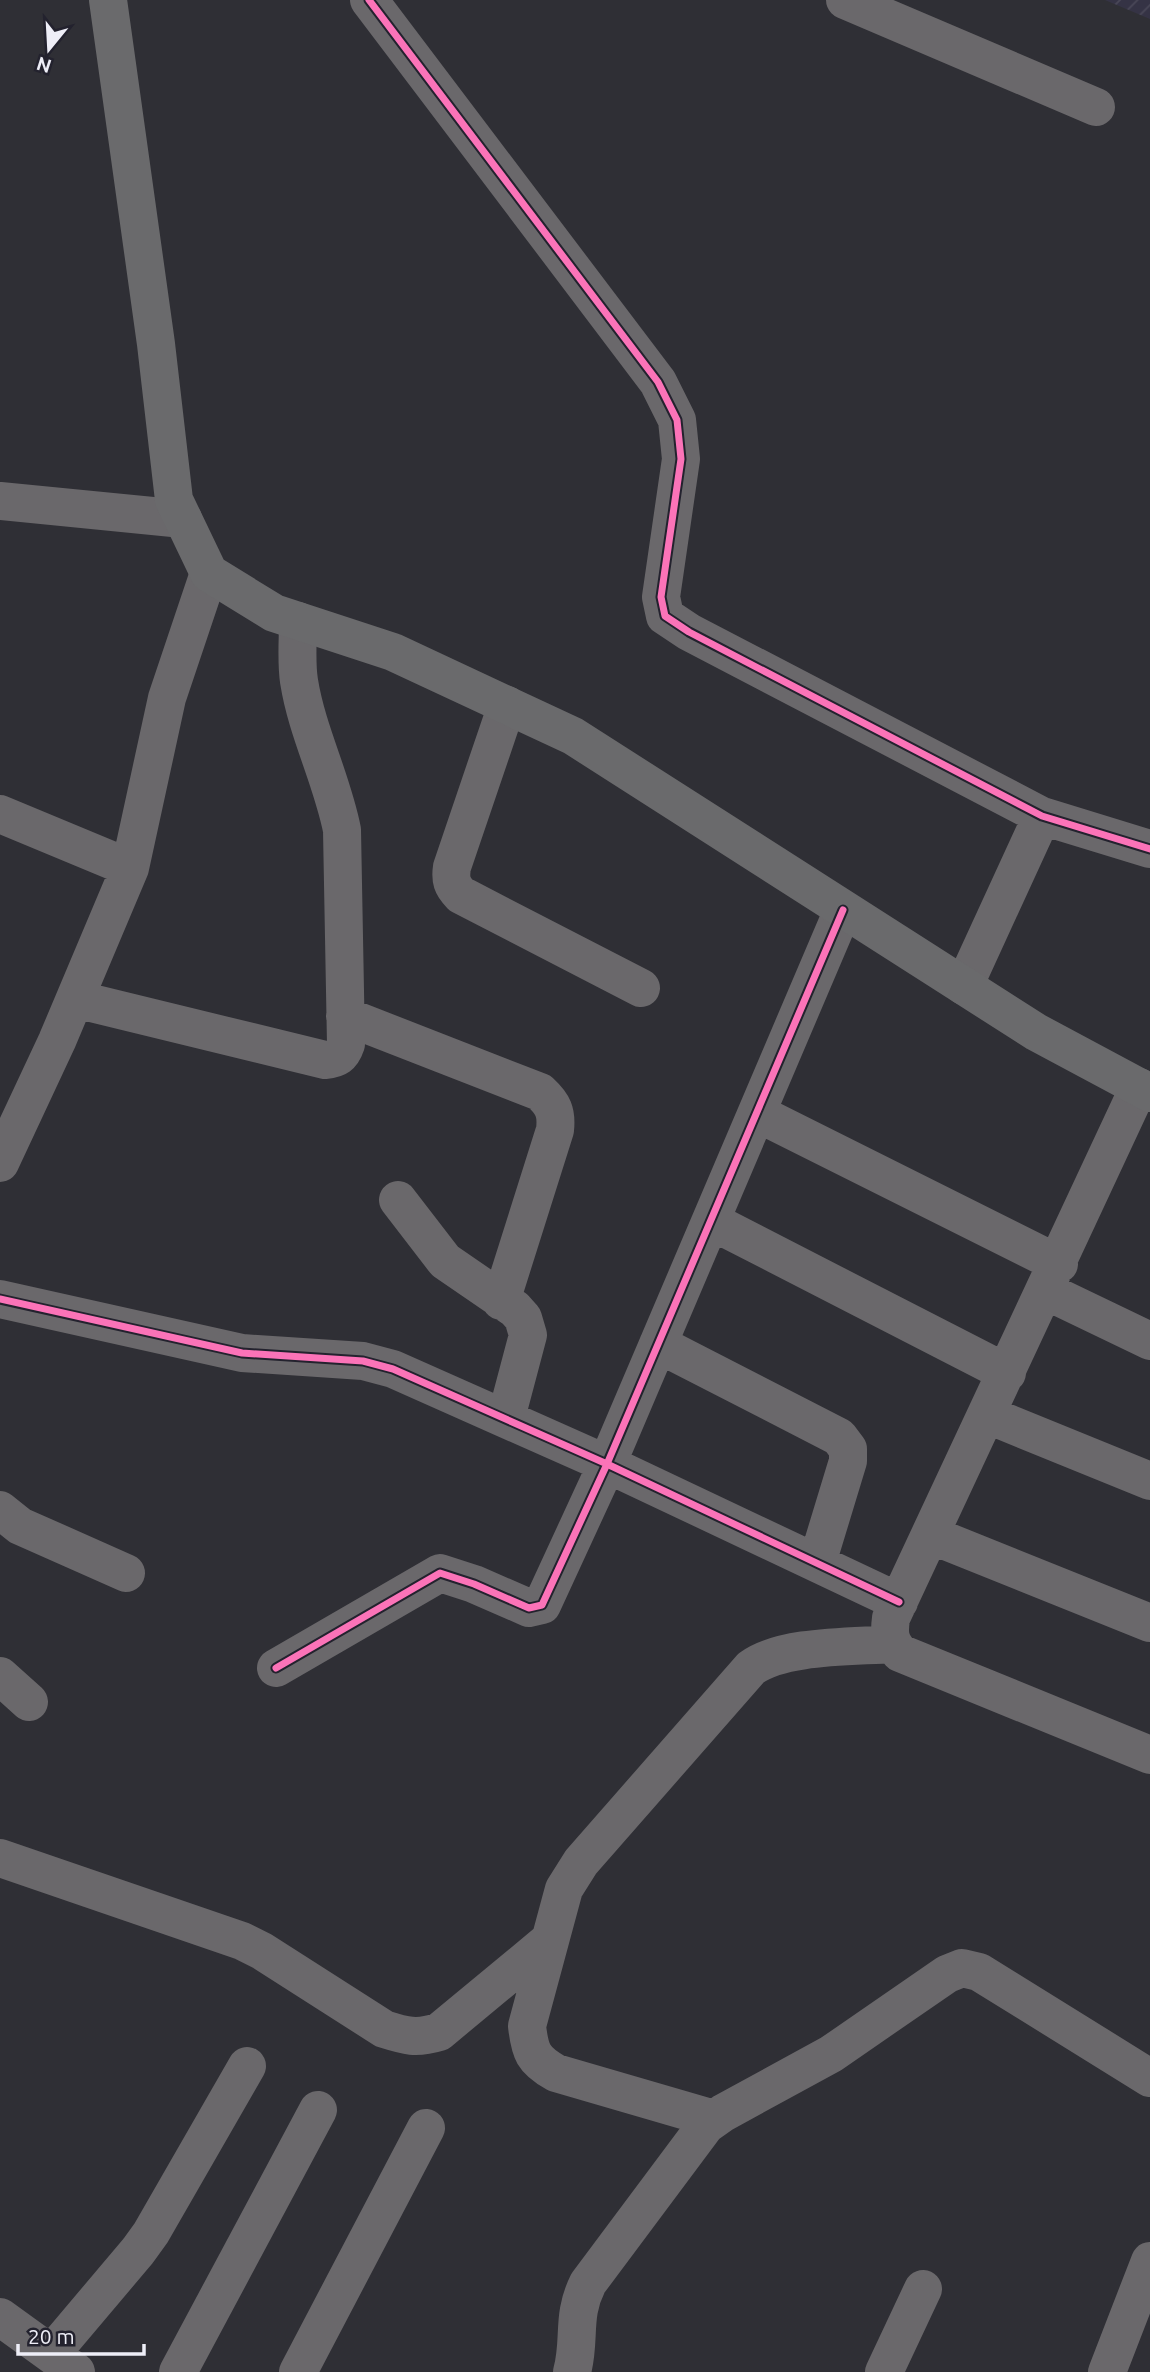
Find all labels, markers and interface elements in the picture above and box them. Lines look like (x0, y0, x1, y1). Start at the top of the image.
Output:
north arrow (14, 14, 84, 84)
text: N (34, 53, 54, 78)
scale bar (18, 2312, 144, 2356)
text: 20 m (28, 2324, 75, 2348)

